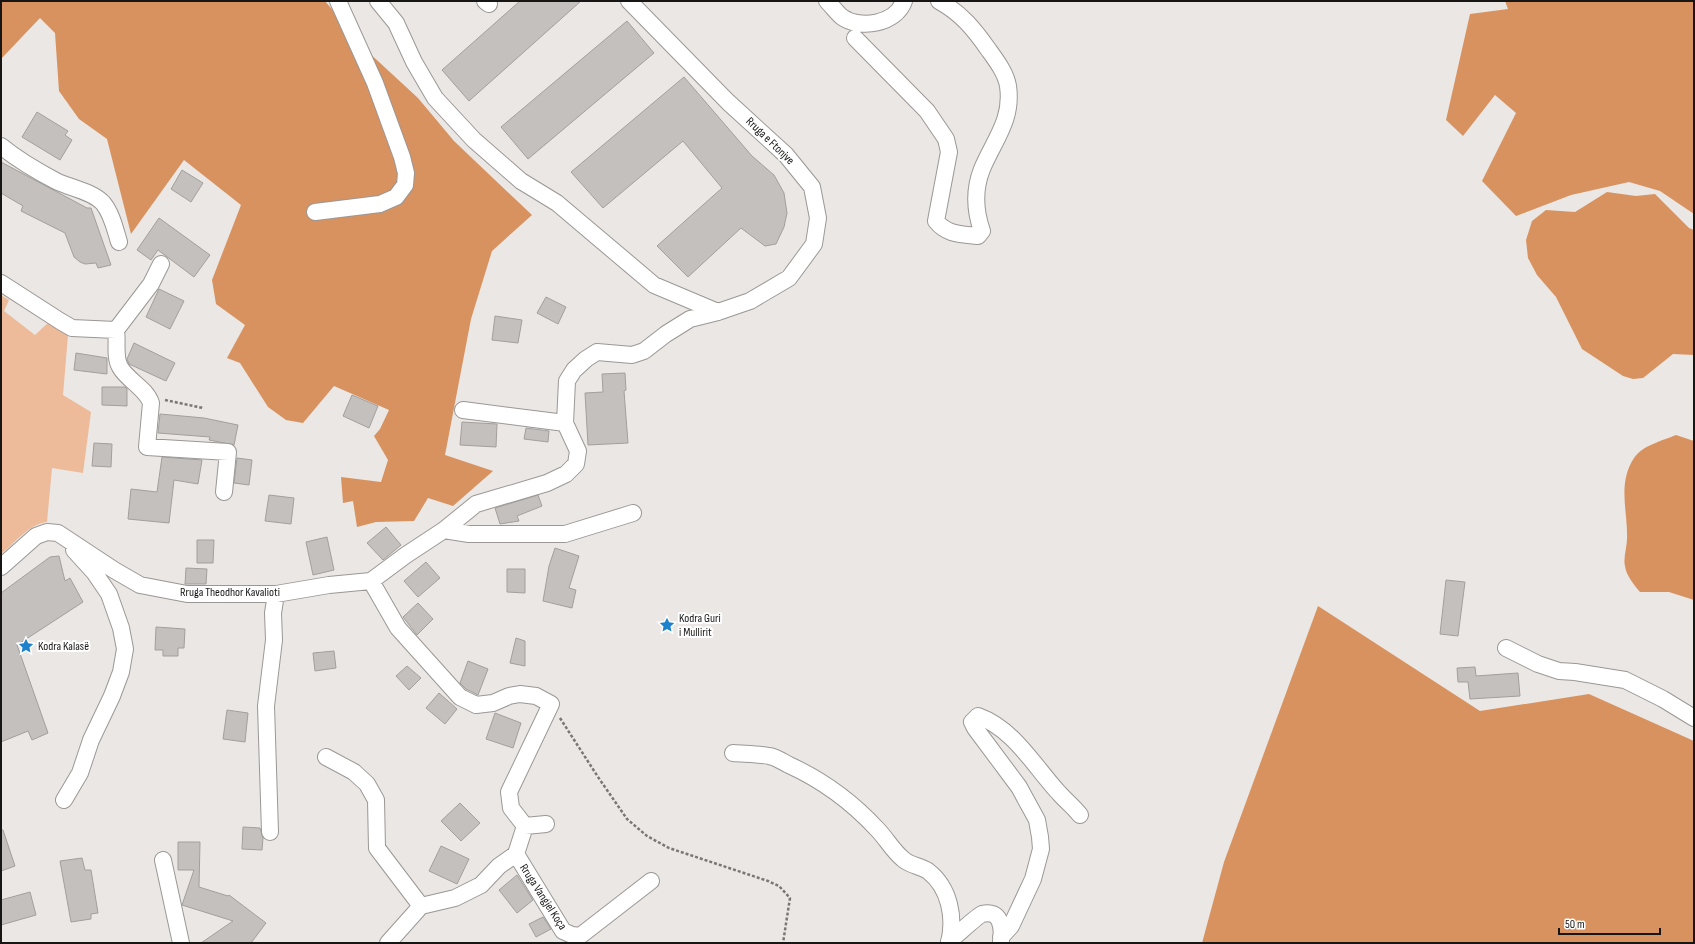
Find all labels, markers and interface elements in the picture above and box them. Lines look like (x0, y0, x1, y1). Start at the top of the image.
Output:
street label: Rruga e Ftonjve (743, 114, 798, 168)
street label: Rruga Theodhor Kavalioti (180, 585, 280, 600)
place label: Kodra Guri i Mullirit (679, 611, 721, 640)
place icon: Kodra Guri i Mullirit (658, 616, 676, 634)
place icon: Kodra Kalasë (17, 637, 35, 655)
place label: Kodra Kalasë (38, 639, 89, 654)
street label: Rruga Vangjel Koça (516, 861, 570, 933)
scale bar (1559, 910, 1660, 936)
text: 50 m (1565, 917, 1585, 932)

